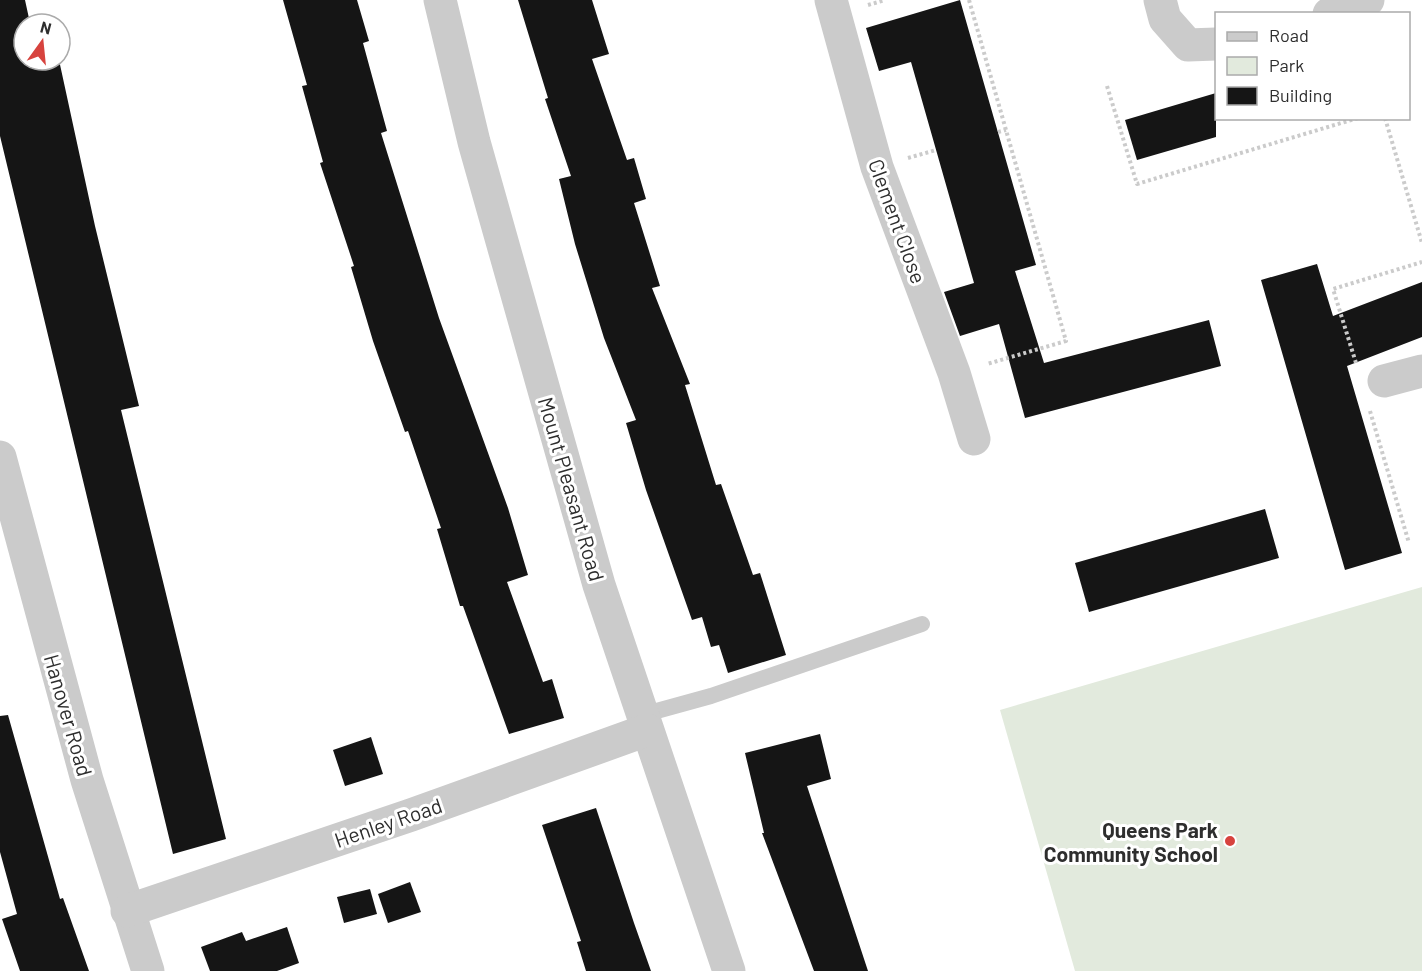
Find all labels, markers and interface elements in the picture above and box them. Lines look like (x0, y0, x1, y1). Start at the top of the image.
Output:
north arrow (12, 12, 72, 72)
legend (1215, 12, 1410, 120)
text: N (38, 16, 54, 38)
text: Road (1269, 24, 1309, 46)
text: Park (1269, 54, 1304, 76)
text: Building (1269, 84, 1332, 106)
street label: Clement Close (864, 155, 932, 287)
street label: Mount Pleasant Road (534, 394, 610, 584)
street label: Hanover Road (40, 651, 98, 779)
street label: Henley Road (331, 792, 445, 852)
place label: Queens Park Community School (1044, 817, 1218, 866)
marker: Queens Park Community School (1223, 834, 1237, 848)

